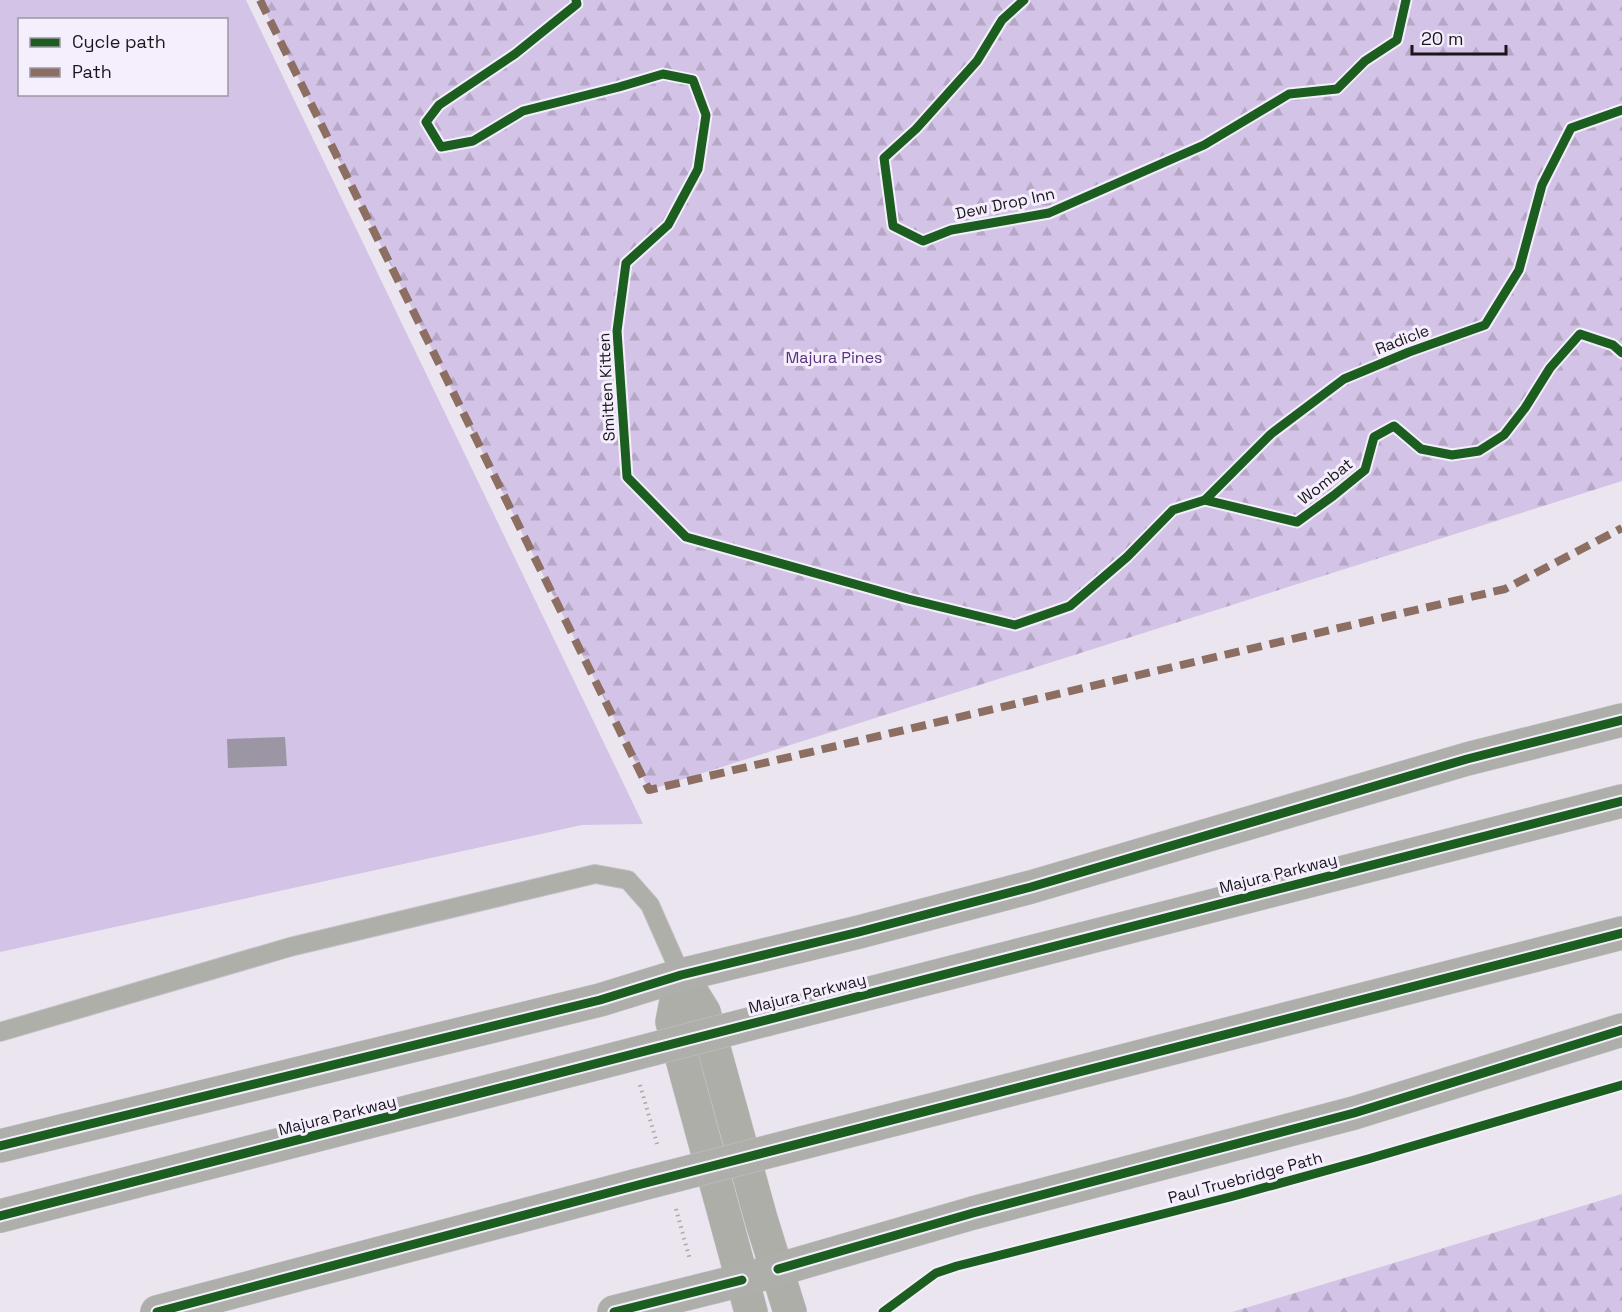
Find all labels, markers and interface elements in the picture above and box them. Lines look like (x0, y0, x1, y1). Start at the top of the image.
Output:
legend (18, 18, 228, 96)
scale bar (1412, 18, 1506, 56)
text: 20 m (1421, 27, 1464, 50)
text: Cycle path (72, 30, 166, 53)
text: Path (72, 60, 112, 83)
street label: Dew Drop Inn (954, 183, 1057, 224)
street label: Radicle (1372, 320, 1432, 359)
street label: Smitten Kitten (593, 332, 620, 442)
park label: Majura Pines (785, 347, 883, 368)
street label: Wombat (1294, 453, 1357, 509)
street label: Majura Parkway (1217, 849, 1339, 898)
street label: Majura Parkway (746, 969, 868, 1018)
street label: Majura Parkway (276, 1091, 398, 1140)
street label: Paul Truebridge Path (1166, 1147, 1325, 1208)

